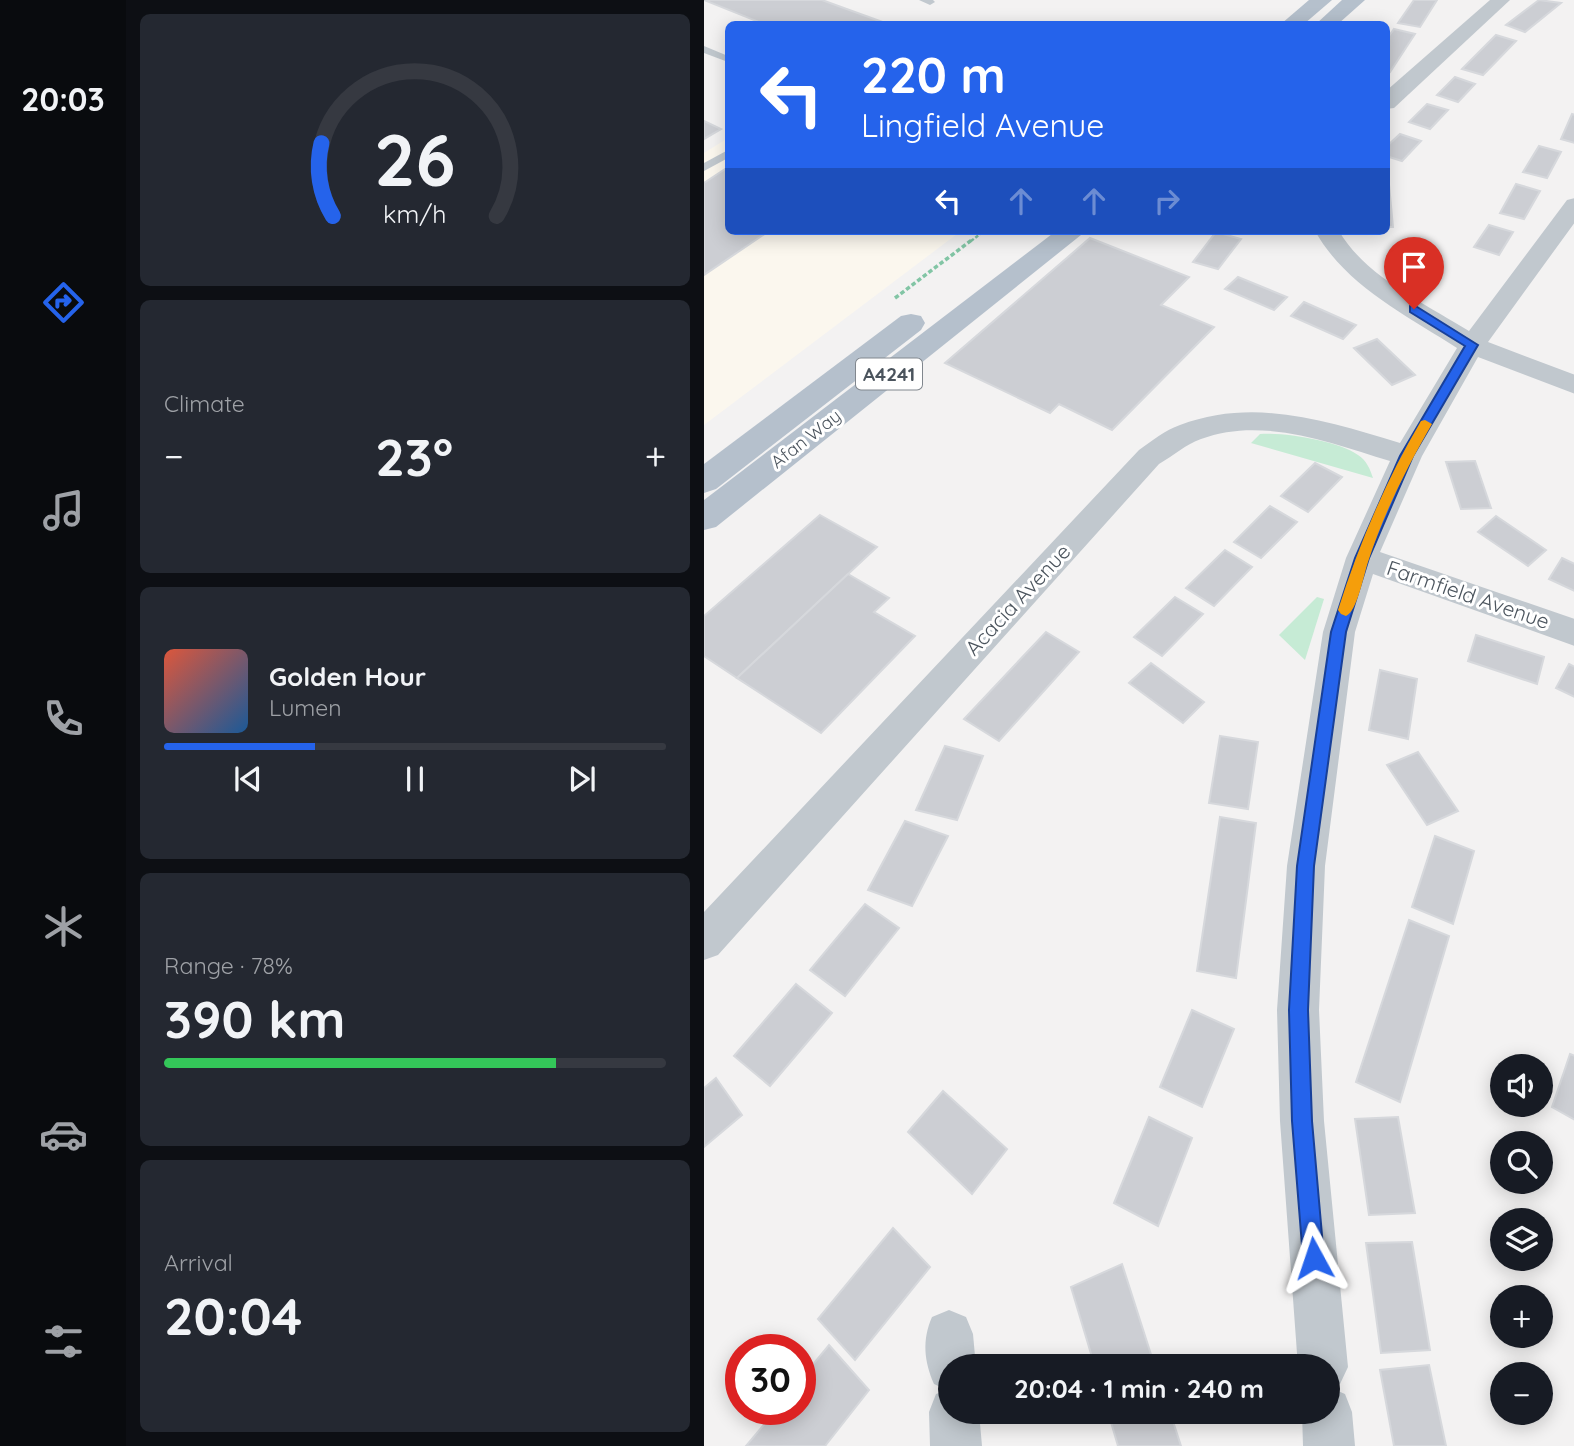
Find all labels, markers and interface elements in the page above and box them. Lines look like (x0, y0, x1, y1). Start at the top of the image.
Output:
text: 220 m (861, 44, 1006, 105)
icon: left (746, 49, 837, 140)
text: 20:03 (21, 79, 105, 119)
text: Lingfield Avenue (861, 105, 1104, 145)
text: 26 (374, 114, 456, 205)
icon: left (929, 182, 967, 220)
icon: ahead (1002, 182, 1040, 220)
icon: ahead (1075, 182, 1113, 220)
icon: right (1148, 182, 1186, 220)
text: km/h (383, 198, 447, 229)
pin (1384, 237, 1444, 309)
icon: arrive (1395, 248, 1433, 286)
icon: directions (39, 278, 88, 327)
road number: A4241 (856, 358, 922, 390)
text: Climate (164, 389, 245, 418)
street label: Afan Way (766, 404, 845, 473)
text: 23° (375, 424, 453, 489)
text: − (164, 432, 184, 480)
text: + (645, 432, 666, 480)
icon: music (39, 486, 88, 535)
street label: Acacia Avenue (959, 538, 1075, 660)
street label: Farmfield Avenue (1384, 554, 1553, 634)
text: Golden Hour (269, 660, 426, 693)
text: Lumen (269, 693, 342, 722)
icon: phone (39, 694, 88, 743)
icon: previous (229, 760, 267, 798)
icon: pause (396, 760, 434, 798)
icon: next (563, 760, 601, 798)
icon: climate (39, 902, 88, 951)
text: Range · 78% (164, 951, 293, 980)
text: 390 km (164, 986, 345, 1051)
map controls (1490, 1054, 1553, 1425)
button: sound (1490, 1054, 1553, 1117)
icon: car (39, 1110, 88, 1159)
button: search (1490, 1131, 1553, 1194)
button: layers (1490, 1208, 1553, 1271)
position arrow (1277, 1221, 1351, 1295)
text: Arrival (164, 1248, 233, 1277)
text: 20:04 (164, 1283, 302, 1348)
button: + (1490, 1285, 1553, 1348)
icon: filters (39, 1317, 88, 1366)
speed limit sign: 30 (725, 1334, 816, 1425)
button: − (1490, 1362, 1553, 1425)
text: 20:04 · 1 min · 240 m (1014, 1372, 1264, 1405)

